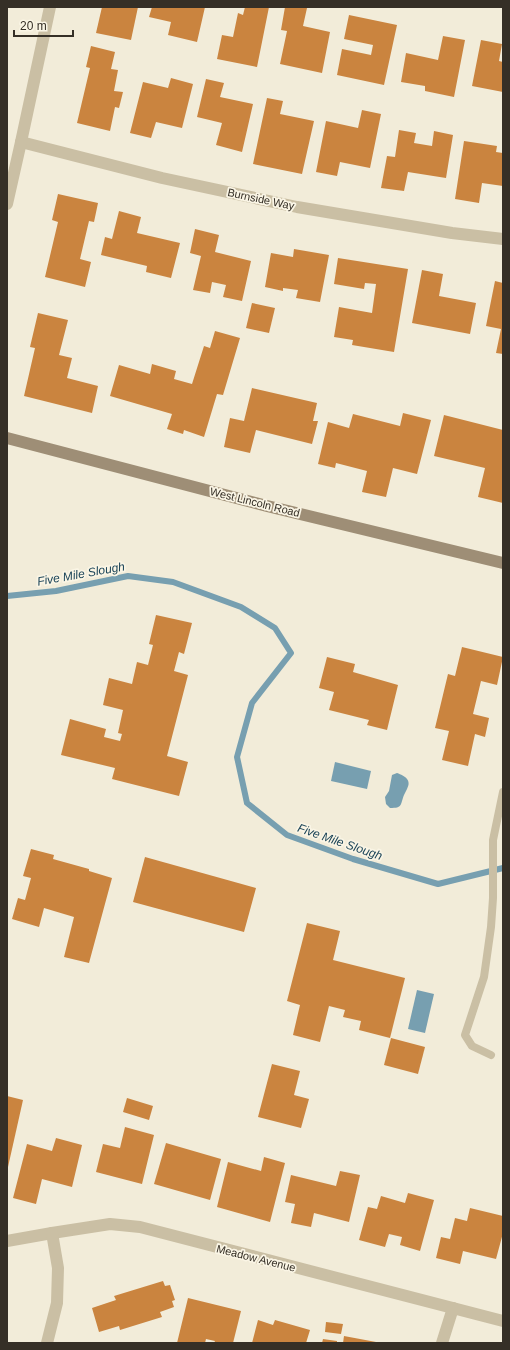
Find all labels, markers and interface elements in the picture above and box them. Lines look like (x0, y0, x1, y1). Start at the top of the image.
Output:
scale bar (14, 12, 73, 38)
text: 20 m (20, 19, 47, 33)
street label: Burnside Way (226, 186, 296, 212)
street label: West Lincoln Road (209, 485, 301, 519)
water label: Five Mile Slough (36, 559, 126, 589)
water label: Five Mile Slough (296, 821, 385, 863)
street label: Meadow Avenue (215, 1242, 297, 1274)

